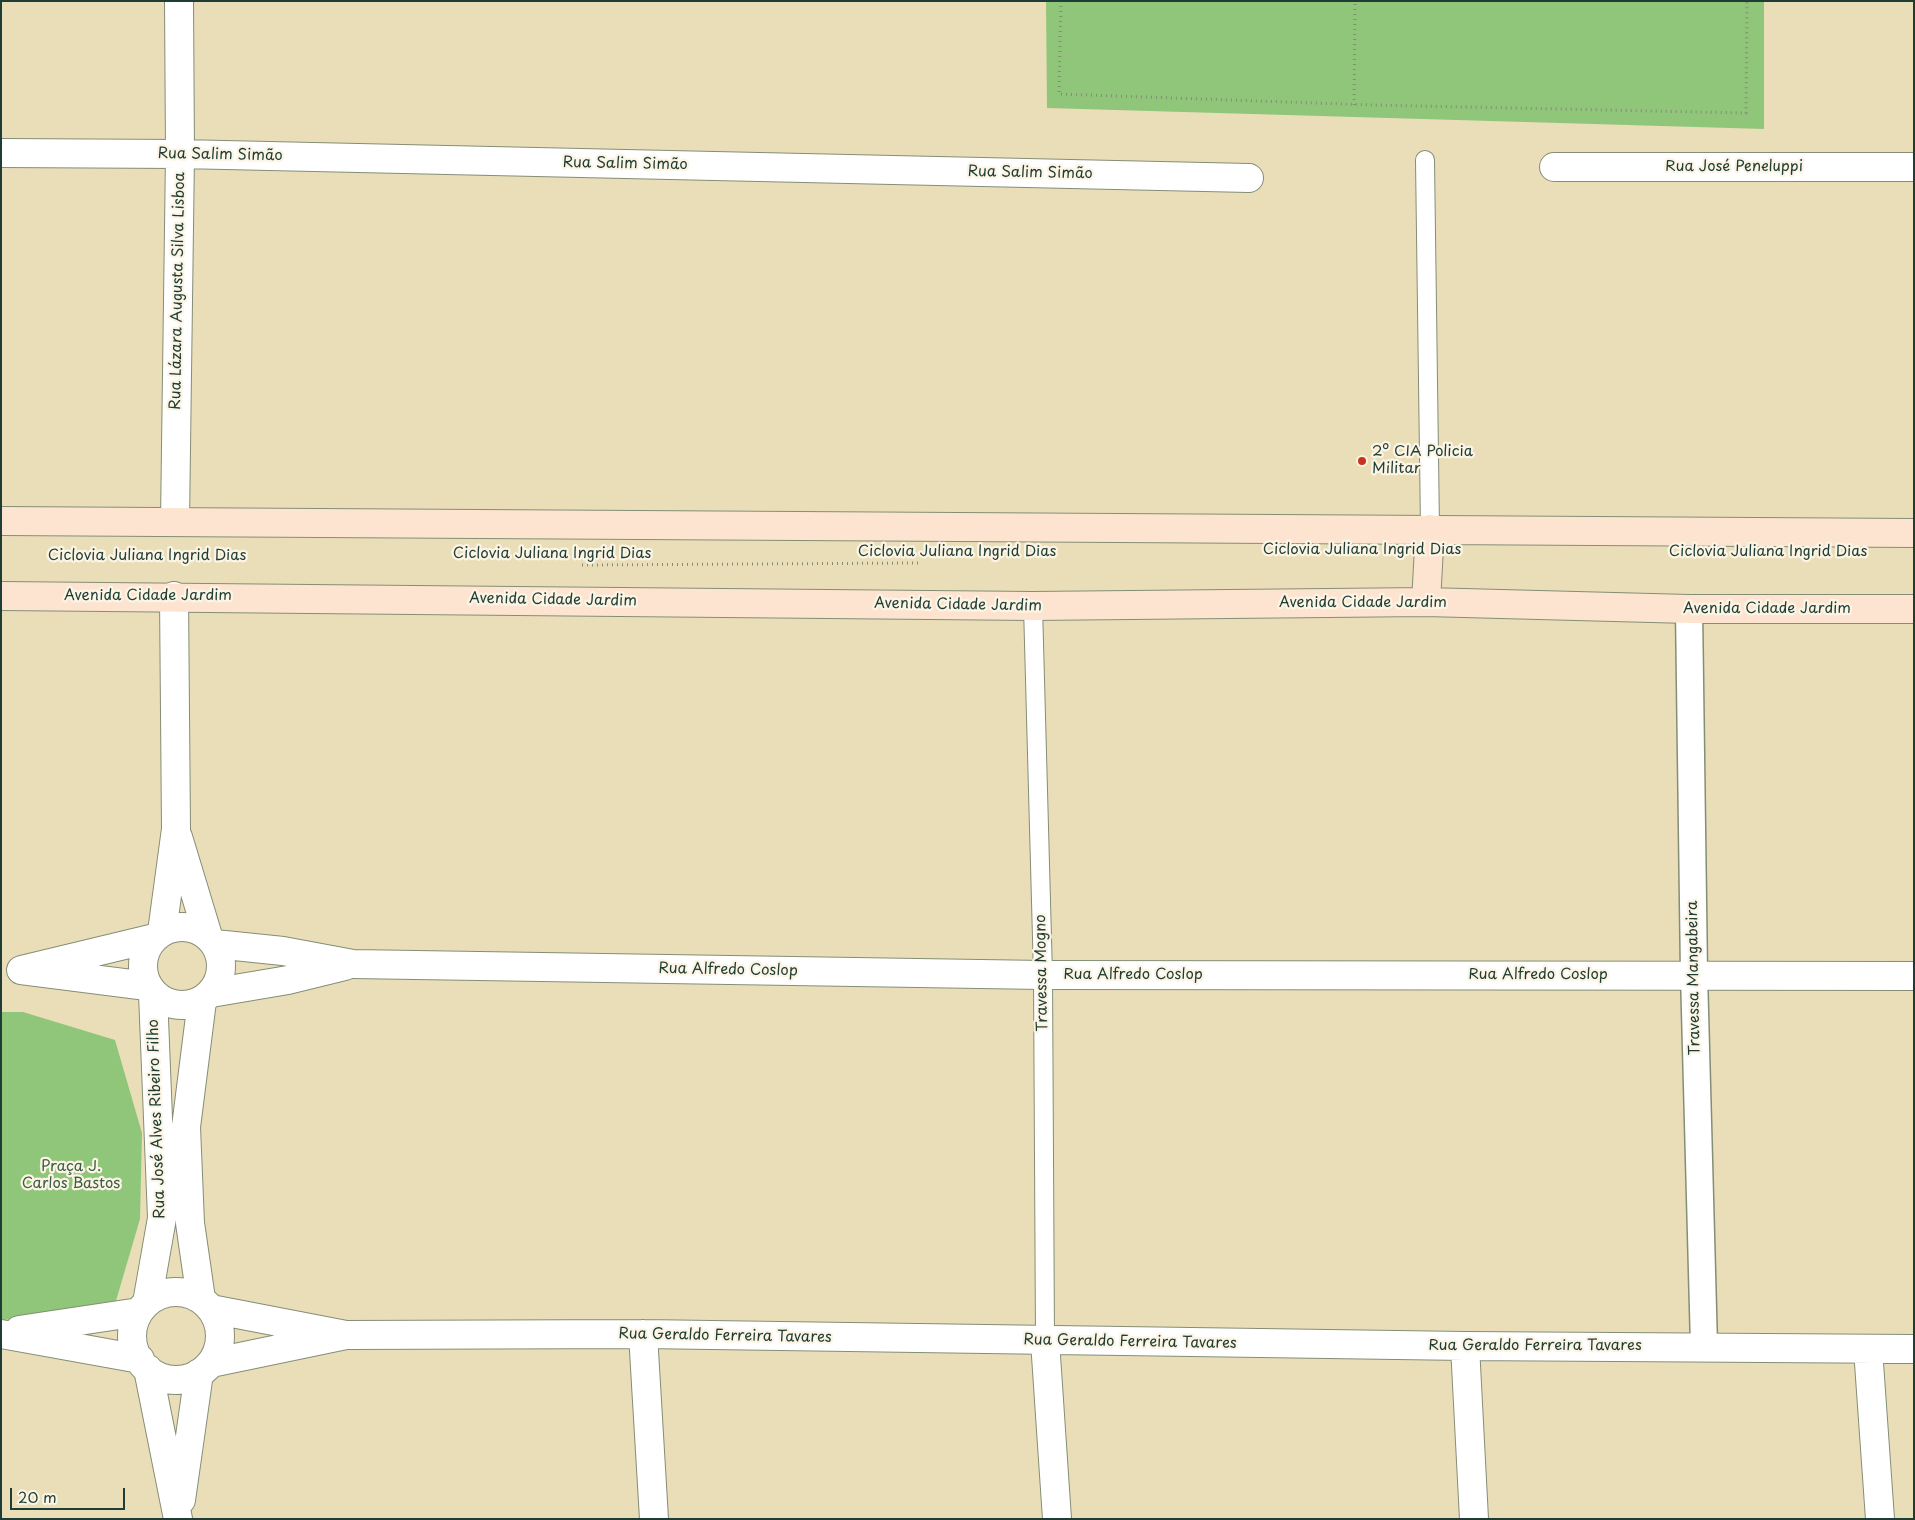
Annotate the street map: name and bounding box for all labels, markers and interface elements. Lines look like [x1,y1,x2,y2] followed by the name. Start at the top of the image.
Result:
[157,145,283,165] street label: Rua Salim Simão
[562,154,688,174] street label: Rua Salim Simão
[1665,158,1803,176] street label: Rua José Peneluppi
[967,163,1093,183] street label: Rua Salim Simão
[167,172,189,410] street label: Rua Lázara Augusta Silva Lisboa
[1372,443,1473,478] place label: 2º CIA Policia Militar
[1356,455,1368,467] marker: 2º CIA Policia Militar
[1263,541,1461,559] street label: Ciclovia Juliana Ingrid Dias
[858,543,1056,561] street label: Ciclovia Juliana Ingrid Dias
[1669,543,1867,561] street label: Ciclovia Juliana Ingrid Dias
[453,545,651,563] street label: Ciclovia Juliana Ingrid Dias
[48,547,246,565] street label: Ciclovia Juliana Ingrid Dias
[64,587,232,605] street label: Avenida Cidade Jardim
[469,590,637,610] street label: Avenida Cidade Jardim
[1279,594,1447,612] street label: Avenida Cidade Jardim
[874,595,1042,615] street label: Avenida Cidade Jardim
[1683,600,1851,618] street label: Avenida Cidade Jardim
[1684,900,1704,1056] street label: Travessa Mangabeira
[1032,914,1052,1032] street label: Travessa Mogno
[658,960,798,980] street label: Rua Alfredo Coslop
[1063,966,1203,984] street label: Rua Alfredo Coslop
[1468,966,1608,984] street label: Rua Alfredo Coslop
[145,1019,169,1219] street label: Rua José Alves Ribeiro Filho
[22,1158,120,1193] park label: Praça J. Carlos Bastos
[618,1325,832,1347] street label: Rua Geraldo Ferreira Tavares
[1023,1331,1237,1353] street label: Rua Geraldo Ferreira Tavares
[1428,1337,1642,1355] street label: Rua Geraldo Ferreira Tavares
[12,1478,128,1510] scale bar
[18,1485,57,1508] text: 20 m

